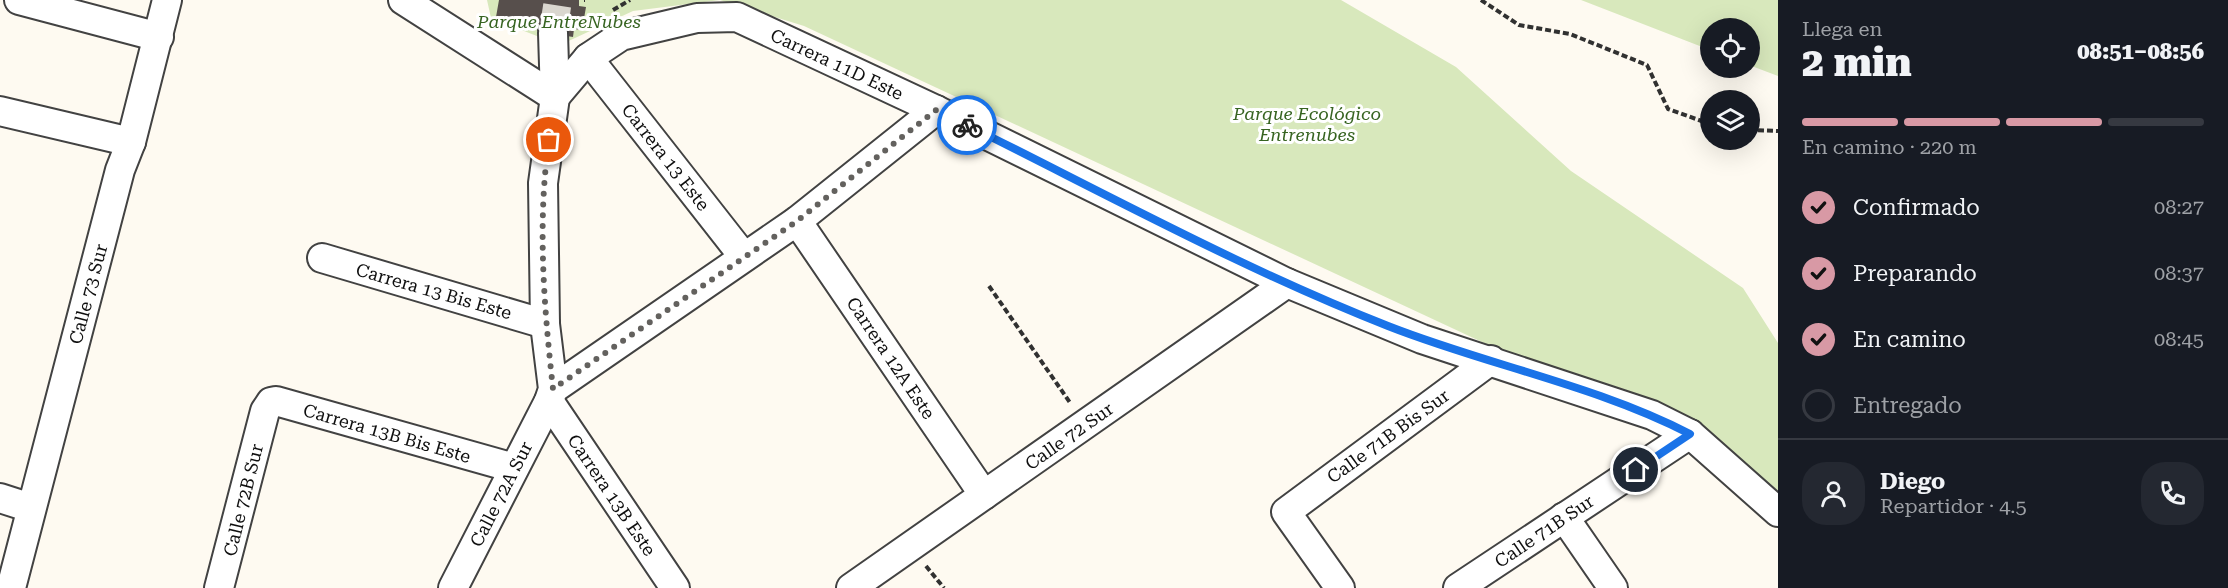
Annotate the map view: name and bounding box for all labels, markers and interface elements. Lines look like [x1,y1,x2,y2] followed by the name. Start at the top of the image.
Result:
[476,11,641,32] park label: Parque EntreNubes
[1802,17,1882,41] text: Llega en
[1700,18,1760,150] map controls
[1700,18,1760,78] button: locate
[767,24,907,104] street label: Carrera 11D Este
[2077,39,2204,64] text: 08:51–08:56
[1802,40,1912,86] text: 2 min
[1700,90,1760,150] button: layers
[937,95,997,155] courier
[618,99,714,215] street label: Carrera 13 Este
[1232,103,1381,145] park label: Parque Ecológico Entrenubes
[951,109,984,142] icon: bike
[523,114,574,165] pin
[532,123,565,156] icon: bag
[1802,135,1977,159] text: En camino · 220 m
[1802,191,1835,224] icon: check
[1853,195,1980,220] text: Confirmado
[2154,195,2204,219] text: 08:27
[65,242,111,346] street label: Calle 73 Sur
[1802,257,1835,290] icon: check
[354,259,514,323] street label: Carrera 13 Bis Este
[1853,261,1977,286] text: Preparando
[2154,261,2204,285] text: 08:37
[842,293,940,423] street label: Carrera 12A Este
[1802,323,1835,356] icon: check
[1853,327,1966,352] text: En camino
[2154,327,2204,351] text: 08:45
[1323,385,1453,487] street label: Calle 71B Bis Sur
[1853,393,1962,418] text: Entregado
[1021,398,1117,474] street label: Calle 72 Sur
[301,399,473,467] street label: Carrera 13B Bis Este
[564,430,661,560] street label: Carrera 13B Este
[465,438,537,550] street label: Calle 72A Sur
[219,442,267,558] street label: Calle 72B Sur
[1610,444,1661,495] pin
[1619,453,1652,486] icon: home
[1802,462,1865,525] button: person
[2141,462,2204,525] button: phone
[1880,469,1945,494] text: Diego
[1491,490,1597,572] street label: Calle 71B Sur
[1880,494,2027,518] text: Repartidor · 4.5

